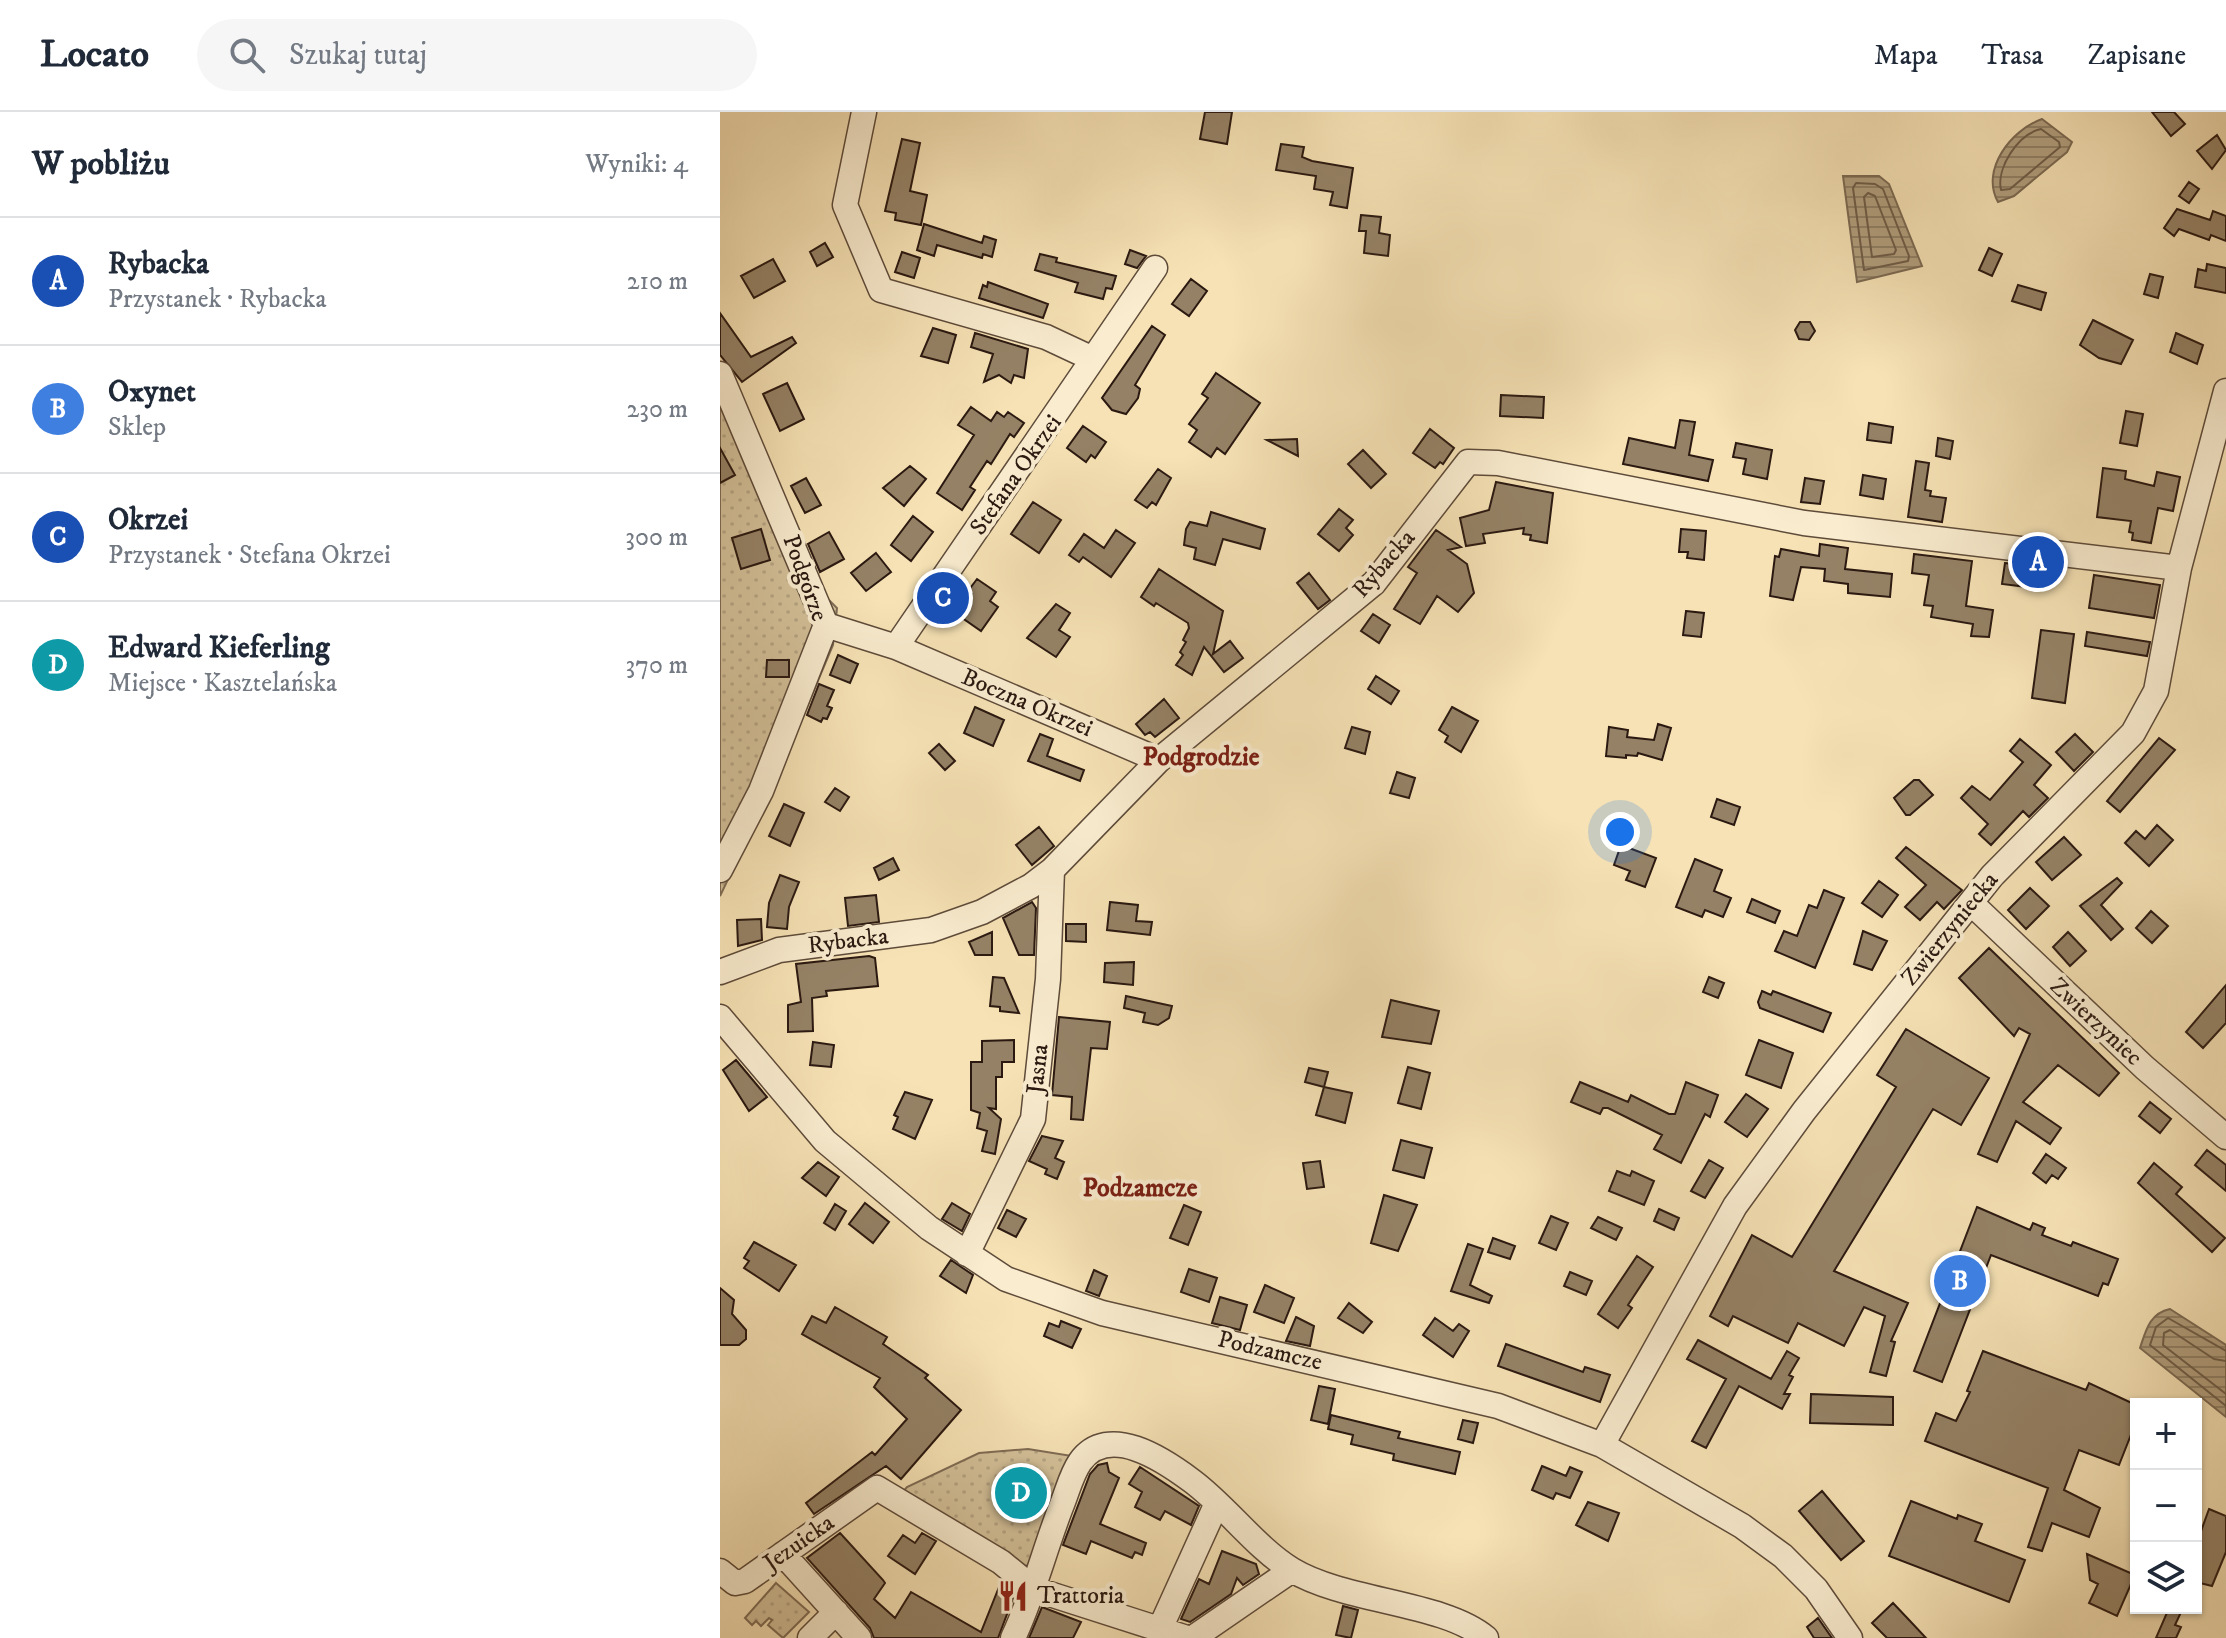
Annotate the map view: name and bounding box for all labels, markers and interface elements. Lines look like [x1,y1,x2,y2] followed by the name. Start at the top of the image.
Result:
[197,19,757,91] search box
[40,31,149,79] text: Locato
[225,33,269,77] icon: search
[289,37,427,74] text: Szukaj tutaj
[1874,38,1938,73] text: Mapa
[1982,38,2043,73] text: Trasa
[2087,38,2186,73] text: Zapisane
[32,143,170,185] text: W pobliżu
[585,148,688,181] text: Wyniki: 4
[108,246,209,283] text: Rybacka
[50,265,66,298] text: A
[627,265,688,298] text: 210 m
[108,283,327,316] text: Przystanek · Rybacka
[108,374,196,411] text: Oxynet
[50,393,66,426] text: B
[626,393,688,426] text: 230 m
[964,409,1068,541] street label: Stefana Okrzei
[108,411,166,444] text: Sklep
[108,502,188,539] text: Okrzei
[49,521,67,554] text: C
[625,521,688,554] text: 300 m
[1346,523,1422,604] street label: Rybacka
[776,531,834,625] street label: Podgórze
[2012,532,2064,592] pin: A
[108,539,391,572] text: Przystanek · Stefana Okrzei
[917,568,969,628] pin: C
[108,630,330,667] text: Edward Kieferling
[48,649,68,682] text: D
[626,649,688,682] text: 370 m
[957,662,1097,744] street label: Boczna Okrzei
[108,667,337,700] text: Miejsce · Kasztelańska
[1143,741,1260,774] district label: Podgrodzie
[1600,812,1640,852] your location
[1895,865,2006,992] street label: Zwierzyniecka
[806,921,891,961] street label: Rybacka
[2043,971,2149,1073] street label: Zwierzyniec
[1020,1042,1056,1097] street label: Jasna
[1082,1172,1198,1205] district label: Podzamcze
[1934,1251,1986,1311] pin: B
[1215,1324,1325,1378] street label: Podzamcze
[2130,1398,2202,1614] map controls
[2130,1398,2202,1470] button: +
[995,1463,1047,1523] pin: D
[2130,1470,2202,1542] button: −
[756,1507,841,1579] street label: Jezuicka
[2130,1542,2202,1614] button: layers
[996,1579,1030,1613] restaurant icon: Trattoria
[1037,1581,1125,1611] place label: Trattoria

